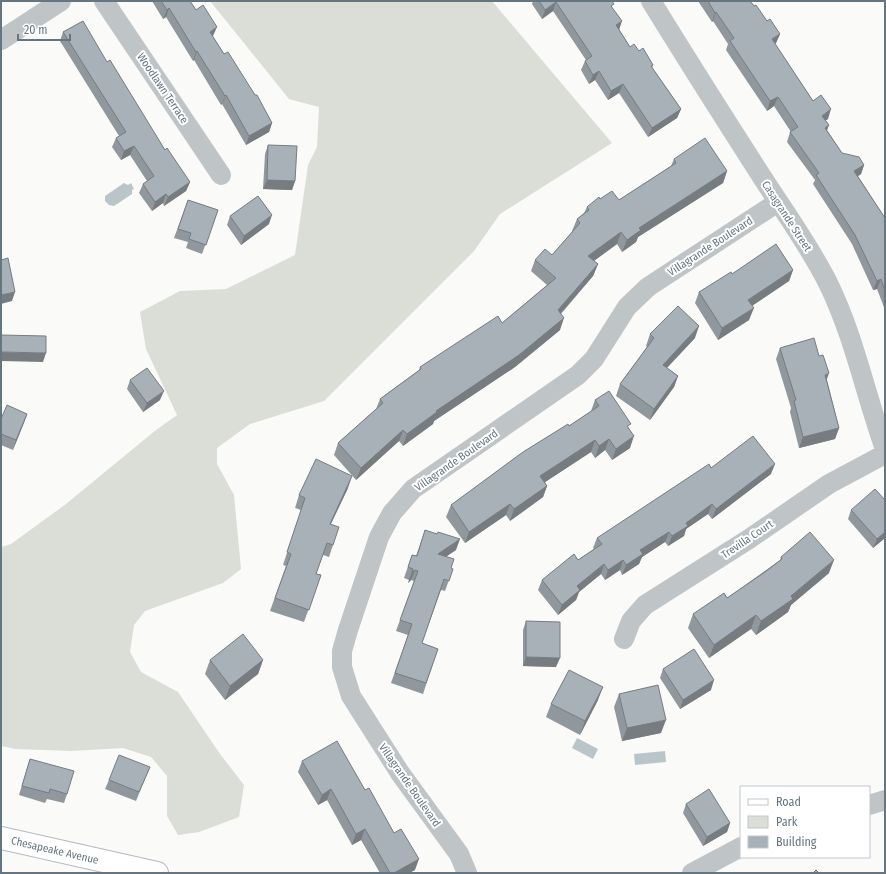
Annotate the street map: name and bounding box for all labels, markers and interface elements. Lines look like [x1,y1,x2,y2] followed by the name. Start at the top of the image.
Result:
[18,16,70,42] scale bar
[24,23,48,37] text: 20 m
[134,51,191,126] street label: Woodlawn Terrace
[759,179,814,254] street label: Casagrande Street
[665,214,755,279] street label: Villagrande Boulevard
[412,427,500,494] street label: Villagrande Boulevard
[719,517,776,561] street label: Trevilla Court
[376,741,443,829] street label: Villagrande Boulevard
[740,786,870,858] legend
[776,795,801,809] text: Road
[776,815,798,829] text: Park
[10,834,100,867] street label: Chesapeake Avenue
[776,835,817,849] text: Building

